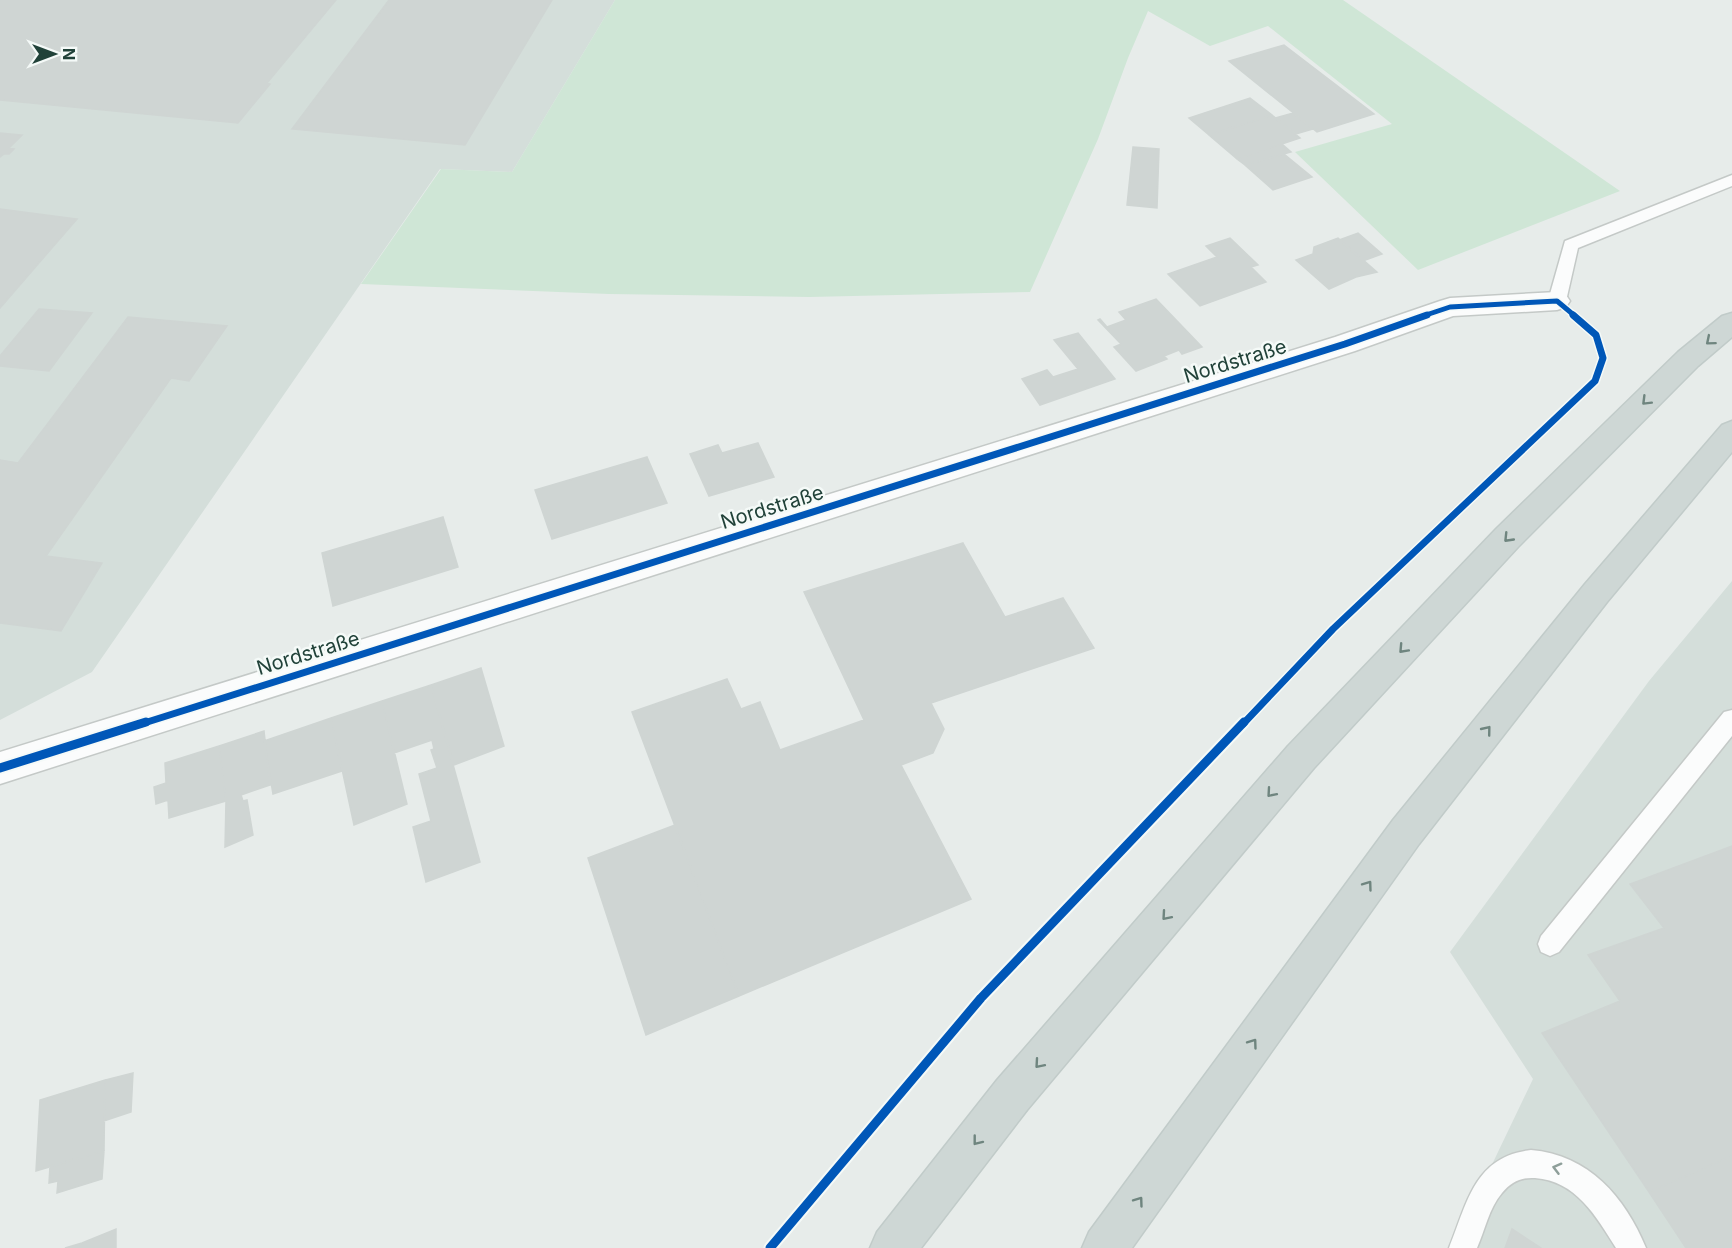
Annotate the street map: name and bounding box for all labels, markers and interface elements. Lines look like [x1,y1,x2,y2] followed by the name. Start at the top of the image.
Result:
[24,24,84,84] north arrow
[59,48,79,60] text: N
[1706,333,1717,344] one-way arrow
[1181,334,1289,388] street label: Nordstraße
[1643,393,1654,404] one-way arrow
[718,480,826,534] street label: Nordstraße
[1504,530,1515,541] one-way arrow
[254,626,362,680] street label: Nordstraße
[1399,642,1410,653] one-way arrow
[1479,726,1490,737] one-way arrow
[1267,786,1278,797] one-way arrow
[1360,880,1371,891] one-way arrow
[1162,909,1173,920] one-way arrow
[1246,1038,1257,1049] one-way arrow
[1035,1057,1046,1068] one-way arrow
[973,1134,984,1145] one-way arrow
[1552,1163,1563,1175] one-way arrow
[1132,1196,1143,1207] one-way arrow

